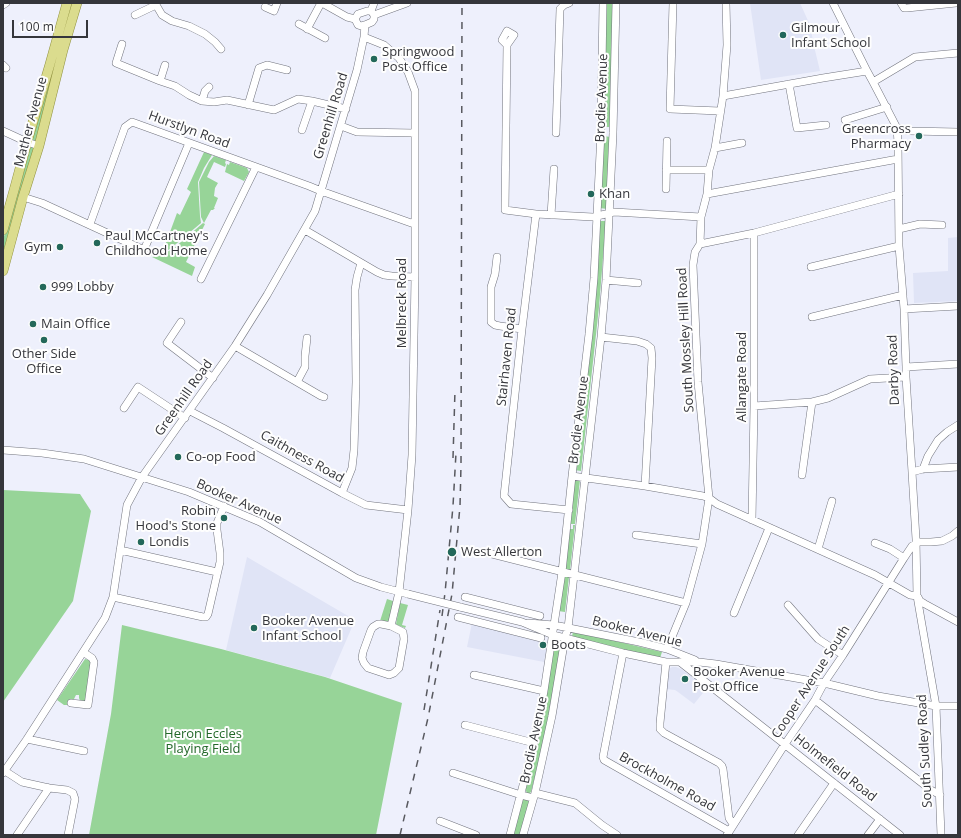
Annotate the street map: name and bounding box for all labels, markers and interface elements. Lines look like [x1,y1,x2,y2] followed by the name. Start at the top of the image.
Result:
[14,12,90,38] scale bar
[19,18,54,35] text: 100 m
[791,20,870,51] place label: Gilmour Infant School
[778,30,788,40] marker: Gilmour Infant School
[382,44,454,75] place label: Springwood Post Office
[593,53,611,143] street label: Brodie Avenue
[369,54,379,64] marker: Springwood Post Office
[310,71,352,161] street label: Greenhill Road
[11,75,51,169] street label: Mather Avenue
[146,108,232,152] street label: Hurstlyn Road
[842,121,911,152] place label: Greencross Pharmacy
[914,131,924,141] marker: Greencross Pharmacy
[599,186,630,202] place label: Khan
[586,189,596,199] marker: Khan
[105,228,209,259] place label: Paul McCartney's Childhood Home
[92,238,102,248] marker: Paul McCartney's Childhood Home
[24,239,52,255] place label: Gym
[55,242,65,252] marker: Gym
[394,258,410,348] street label: Melbreck Road
[674,267,698,413] street label: South Mossley Hill Road
[51,279,114,295] place label: 999 Lobby
[38,282,48,292] marker: 999 Lobby
[494,307,520,407] street label: Stairhaven Road
[41,316,110,332] place label: Main Office
[28,319,38,329] marker: Main Office
[734,332,750,422] street label: Allangate Road
[885,334,903,406] street label: Darby Road
[39,335,49,345] marker: Other Side Office
[12,346,76,377] place label: Other Side Office
[152,357,216,439] street label: Greenhill Road
[566,375,592,465] street label: Brodie Avenue
[257,428,347,486] street label: Caithness Road
[186,449,256,465] place label: Co-op Food
[173,452,183,462] marker: Co-op Food
[194,476,284,528] street label: Booker Avenue
[136,503,216,534] place label: Robin Hood's Stone
[219,513,229,523] marker: Robin Hood's Stone
[149,534,189,550] place label: Londis
[136,537,146,547] marker: Londis
[461,544,542,560] place label: West Allerton
[446,546,458,558] marker: West Allerton
[262,613,354,644] place label: Booker Avenue Infant School
[590,613,684,651] street label: Booker Avenue
[769,622,853,742] street label: Cooper Avenue South
[249,623,259,633] marker: Booker Avenue Infant School
[551,637,586,653] place label: Boots
[538,640,548,650] marker: Boots
[693,664,785,695] place label: Booker Avenue Post Office
[680,674,690,684] marker: Booker Avenue Post Office
[914,694,936,808] street label: South Sudley Road
[517,695,551,785] street label: Brodie Avenue
[164,726,242,757] park label: Heron Eccles Playing Field
[791,731,879,805] street label: Holmefield Road
[616,749,718,815] street label: Brockholme Road

